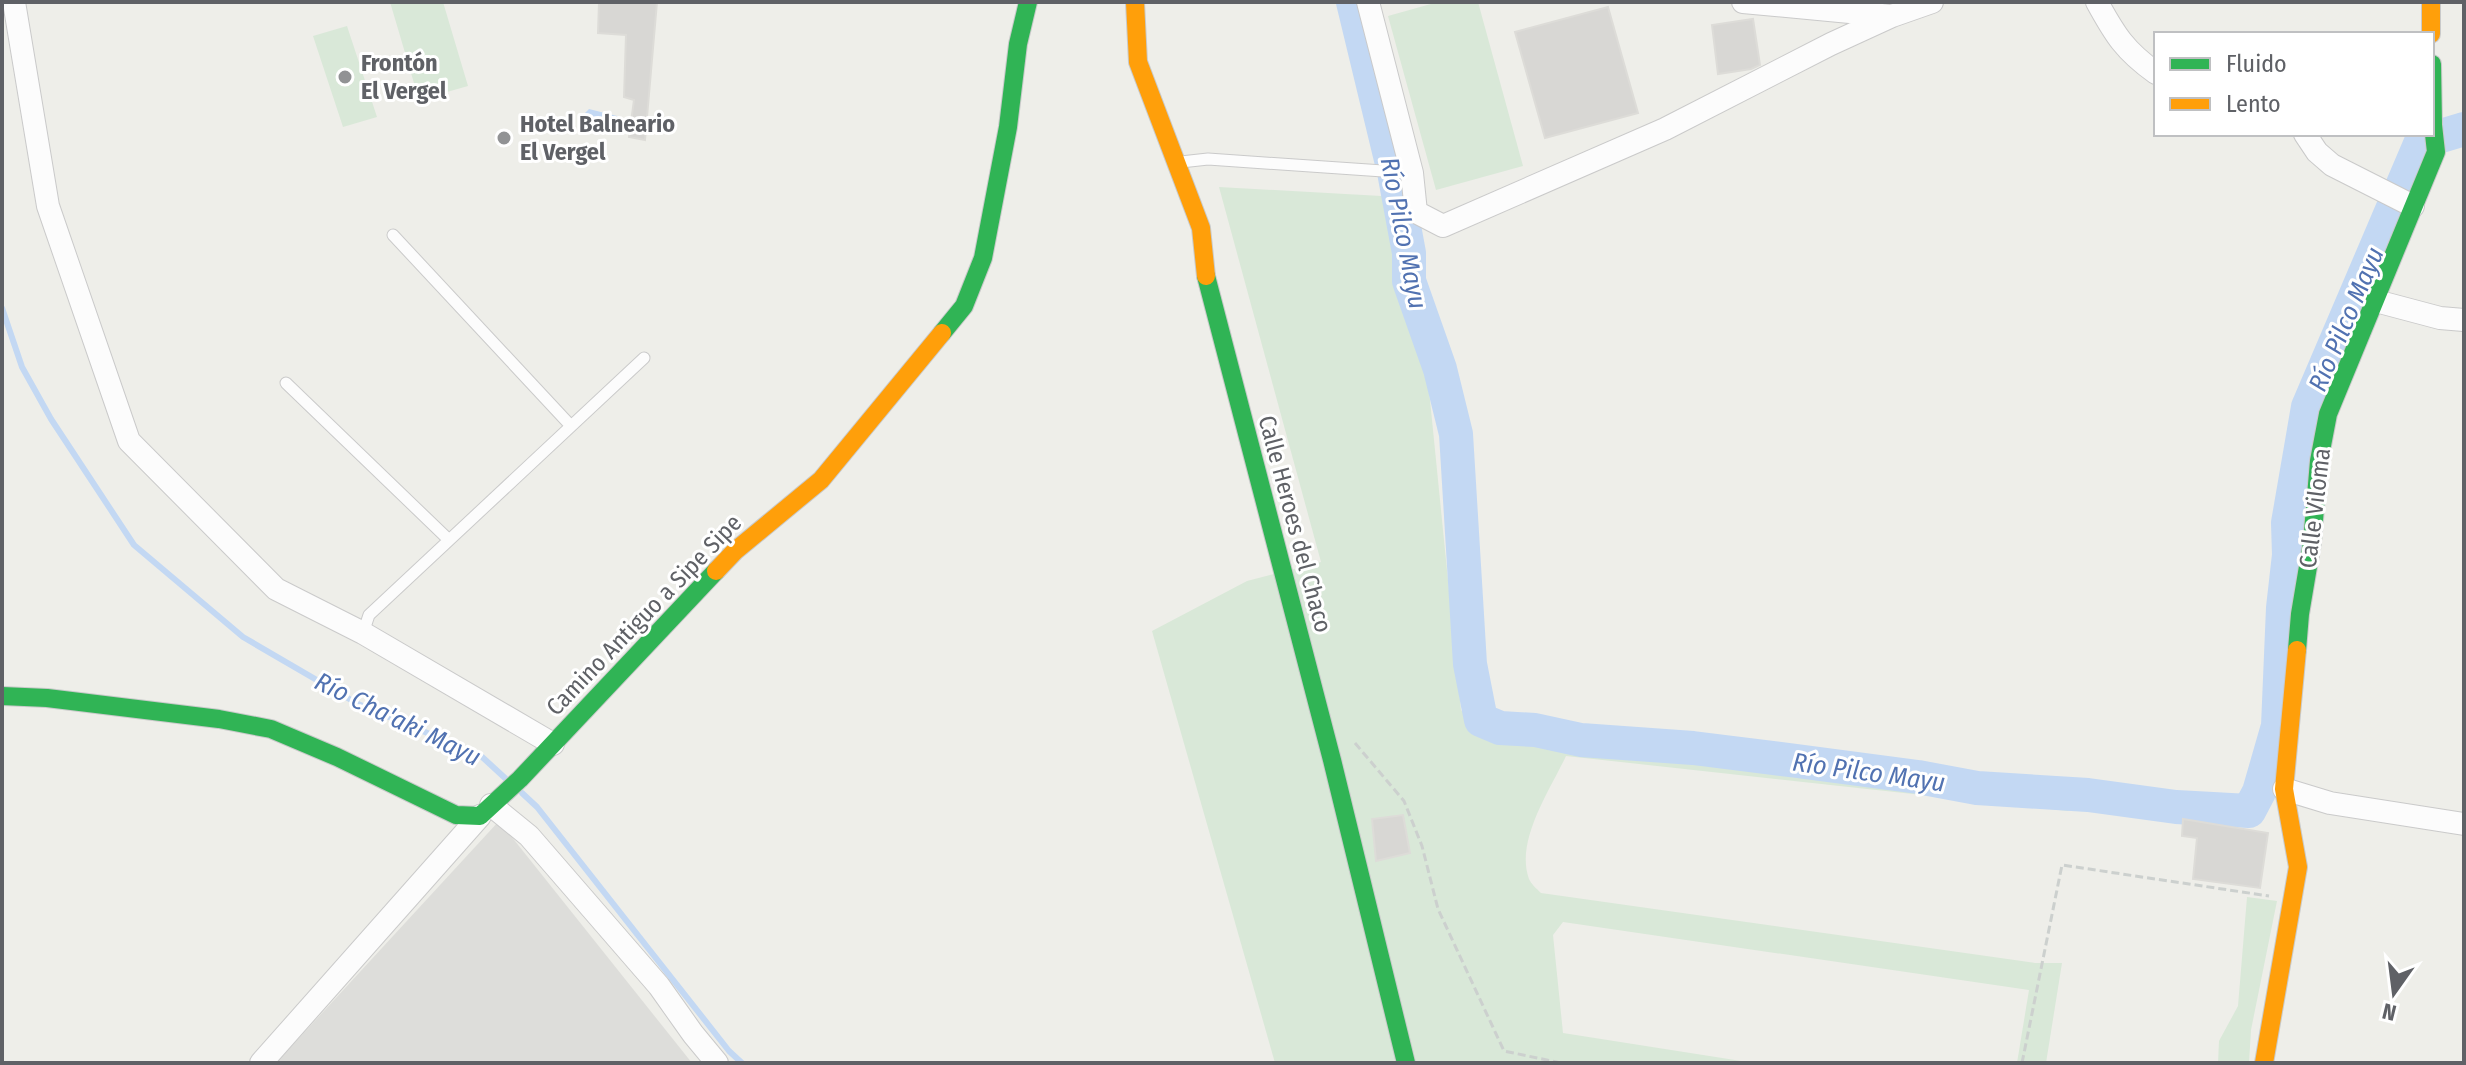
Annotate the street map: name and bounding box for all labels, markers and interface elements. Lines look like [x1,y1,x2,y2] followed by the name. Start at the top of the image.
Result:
[2154,32,2434,136] legend
[361,49,447,105] place label: Frontón El Vergel
[2226,50,2287,78] text: Fluido
[336,68,354,86] marker: Frontón El Vergel
[2226,90,2281,118] text: Lento
[520,110,675,166] place label: Hotel Balneario El Vergel
[495,129,513,147] marker: Hotel Balneario El Vergel
[1374,155,1433,312] water label: Río Pilco Mayu
[2302,242,2391,396] water label: Río Pilco Mayu
[1253,412,1337,636] street label: Calle Heroes del Chaco
[2294,446,2336,570] street label: Calle Viloma
[541,509,747,721] street label: Camino Antiguo a Sipe Sipe
[310,666,486,773] water label: Río Cha'aki Mayu
[1791,746,1947,799] water label: Río Pilco Mayu
[2354,953,2434,1033] north arrow
[2380,997,2399,1027] text: N

